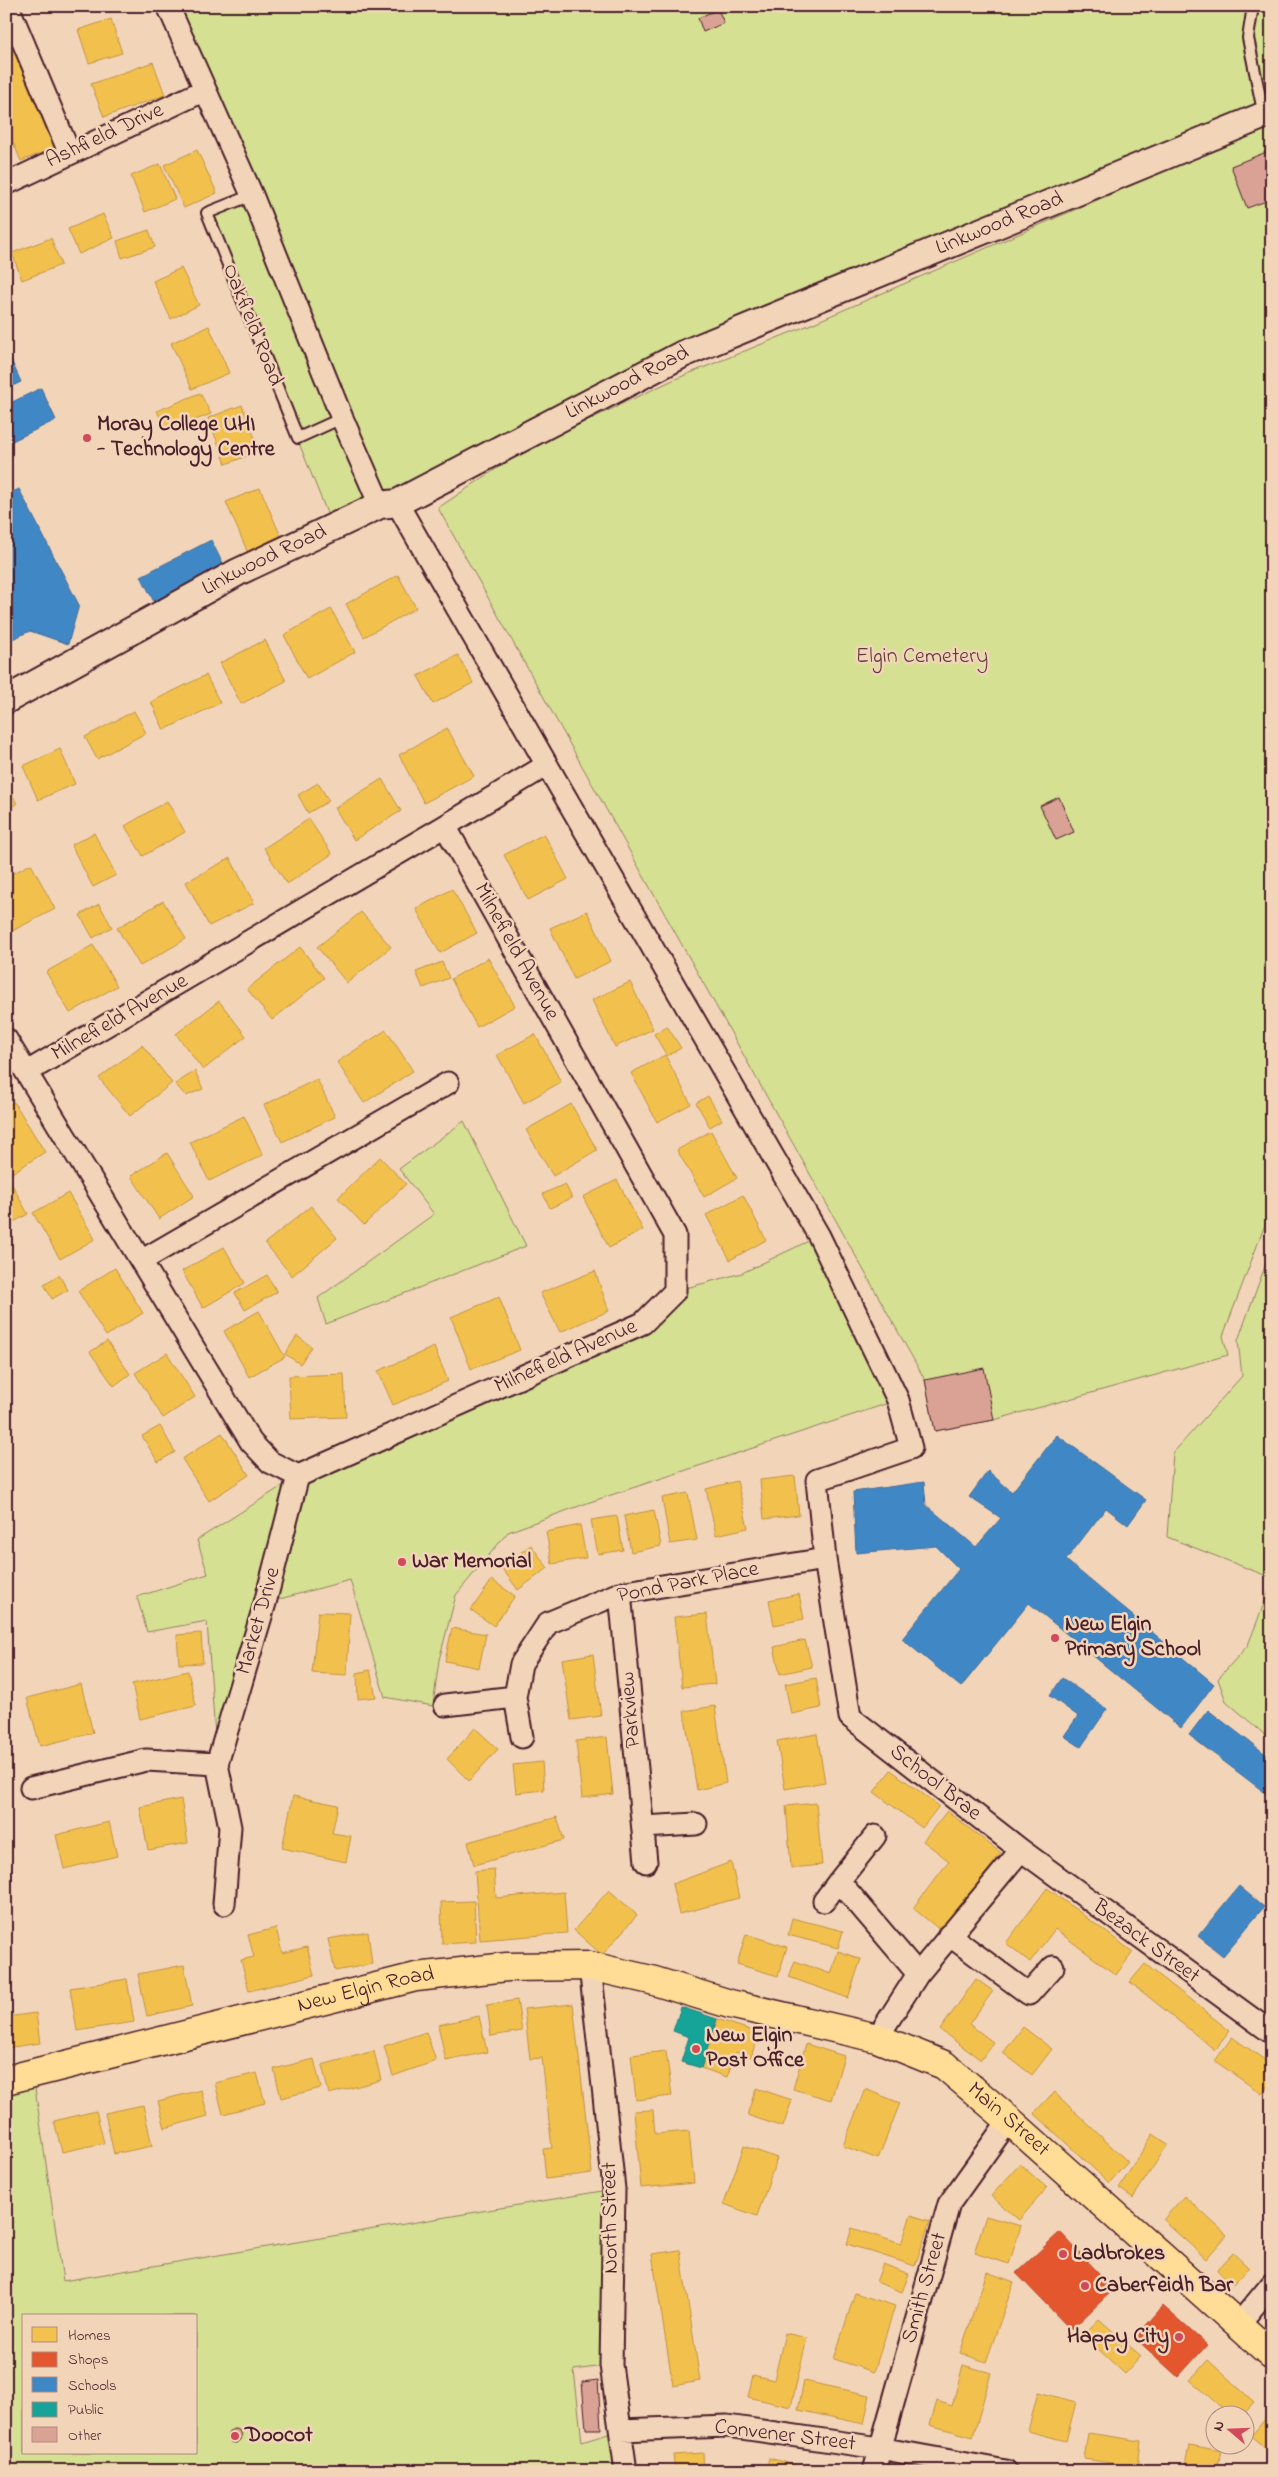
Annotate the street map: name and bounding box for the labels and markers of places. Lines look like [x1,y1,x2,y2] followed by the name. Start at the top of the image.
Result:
[96,409,276,467] place label: Moray College UHI - Technology Centre
[81,432,93,444] marker: Moray College UHI - Technology Centre
[412,1546,532,1578] place label: War Memorial
[396,1556,408,1568] marker: War Memorial
[1065,1609,1201,1667] place label: New Elgin Primary School
[1049,1632,1061,1644] marker: New Elgin Primary School
[706,2020,805,2077] place label: New Elgin Post Office
[690,2043,702,2055] marker: New Elgin Post Office
[1073,2238,1165,2270] place label: Ladbrokes
[1057,2248,1069,2260] marker: Ladbrokes
[1095,2270,1234,2302] place label: Caberfeidh Bar
[1079,2280,1091,2292] marker: Caberfeidh Bar
[1067,2321,1169,2354] place label: Happy City
[1173,2331,1185,2343] marker: Happy City
[244,2420,313,2452] place label: Doocot
[229,2430,241,2442] marker: Doocot

